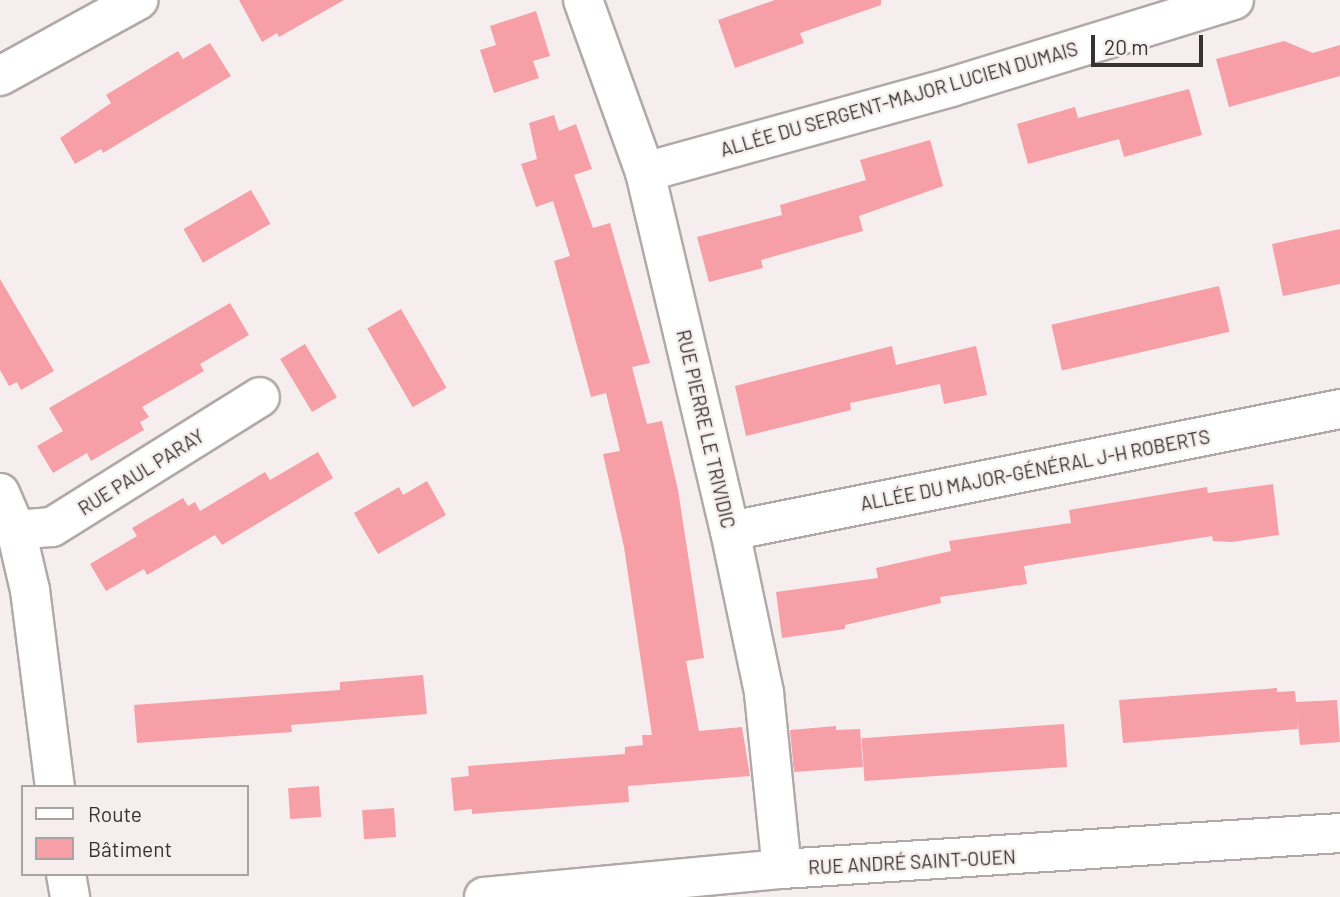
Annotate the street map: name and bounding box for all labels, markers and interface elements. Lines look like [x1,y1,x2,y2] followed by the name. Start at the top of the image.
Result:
[1095,21,1207,65] scale bar
[1104,34,1149,59] text: 20 m
[718,37,1080,161] street label: ALLÉE DU SERGENT-MAJOR LUCIEN DUMAIS
[672,327,740,531] street label: RUE PIERRE LE TRIVIDIC
[74,424,208,520] street label: RUE PAUL PARAY
[858,425,1212,515] street label: ALLÉE DU MAJOR-GÉNÉRAL J-H ROBERTS
[21,785,248,876] legend
[88,801,142,826] text: Route
[88,836,172,861] text: Bâtiment
[808,845,1016,879] street label: RUE ANDRÉ SAINT-OUEN

